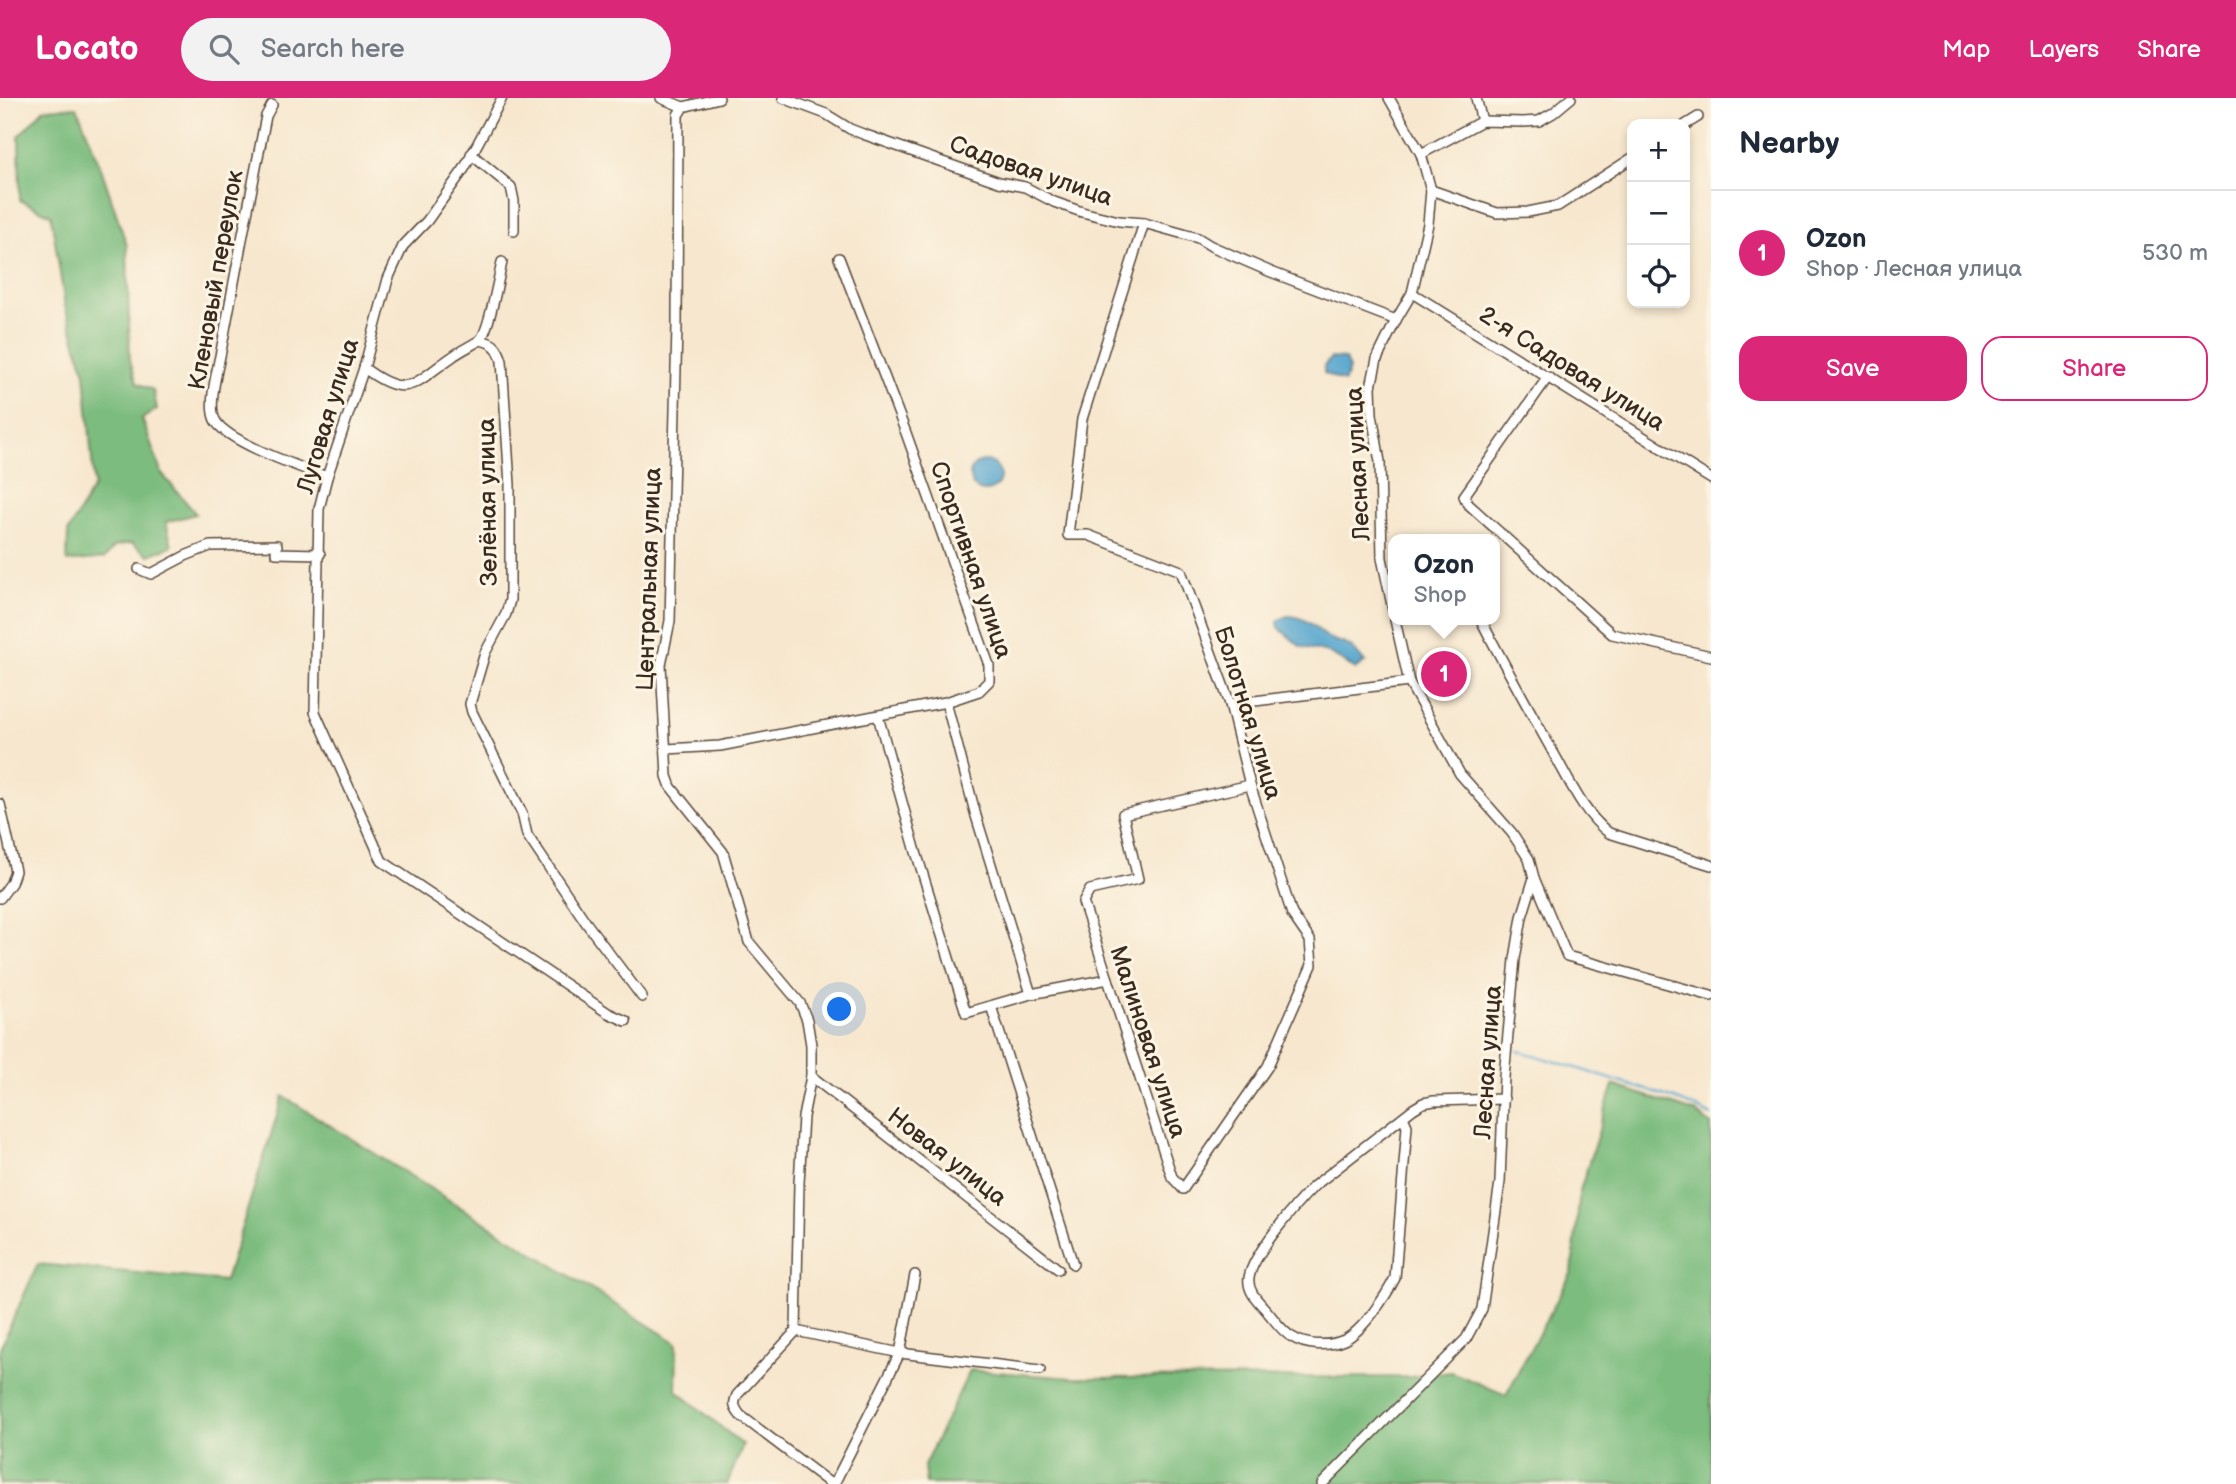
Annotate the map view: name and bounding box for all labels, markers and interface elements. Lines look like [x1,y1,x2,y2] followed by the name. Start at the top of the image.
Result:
[181,18,671,81] search box
[35,29,139,69] text: Locato
[205,30,243,68] icon: search
[261,34,405,65] text: Search here
[1942,35,1990,64] text: Map
[2028,35,2099,64] text: Layers
[2137,35,2201,64] text: Share
[1627,119,1690,308] map controls
[1627,119,1690,182] button: +
[1739,126,1839,162] text: Nearby
[946,130,1116,212] street label: Садовая улица
[182,168,250,392] street label: Кленовый переулок
[1627,182,1690,245] button: −
[1806,224,1867,255] text: Ozon
[1757,239,1767,267] text: 1
[2142,239,2208,267] text: 530 m
[1627,245,1690,308] button: locate
[1806,255,2022,283] text: Shop · Лесная улица
[1474,300,1670,438] street label: 2-я Садовая улица
[290,335,365,498] street label: Луговая улица
[1739,336,1967,401] button: Save
[1981,336,2208,401] button: Share
[1339,386,1377,543] street label: Лесная улица
[472,418,504,586] street label: Зелёная улица
[924,458,1018,662] street label: Спортивная улица
[631,467,667,691] street label: Центральная улица
[1388,534,1500,625] popup
[1414,550,1474,581] text: Ozon
[1414,581,1467,609] text: Shop
[1208,623,1288,803] street label: Болотная улица
[1421,648,1467,700] pin: 1
[1103,942,1193,1142] street label: Малиновая улица
[1468,984,1508,1141] street label: Лесная улица
[822,992,856,1026] your location
[882,1101,1012,1213] street label: Новая улица

